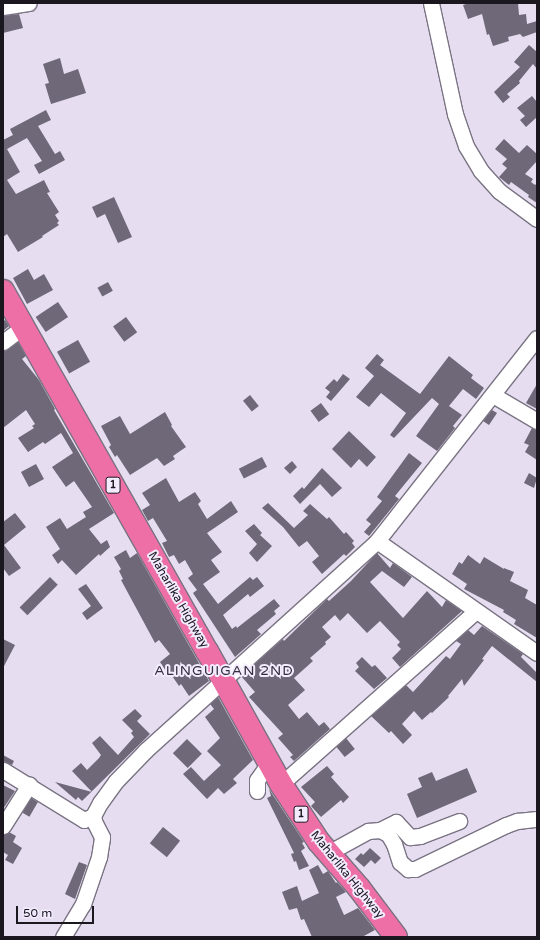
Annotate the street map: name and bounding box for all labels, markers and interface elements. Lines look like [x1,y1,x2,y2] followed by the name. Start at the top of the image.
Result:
[105,476,121,494] road number: 1
[145,549,211,651] street label: Maharlika Highway
[154,663,294,679] district label: ALINGUIGAN 2ND
[293,805,309,823] road number: 1
[307,828,387,922] street label: Maharlika Highway
[18,898,96,924] scale bar
[23,906,52,920] text: 50 m

